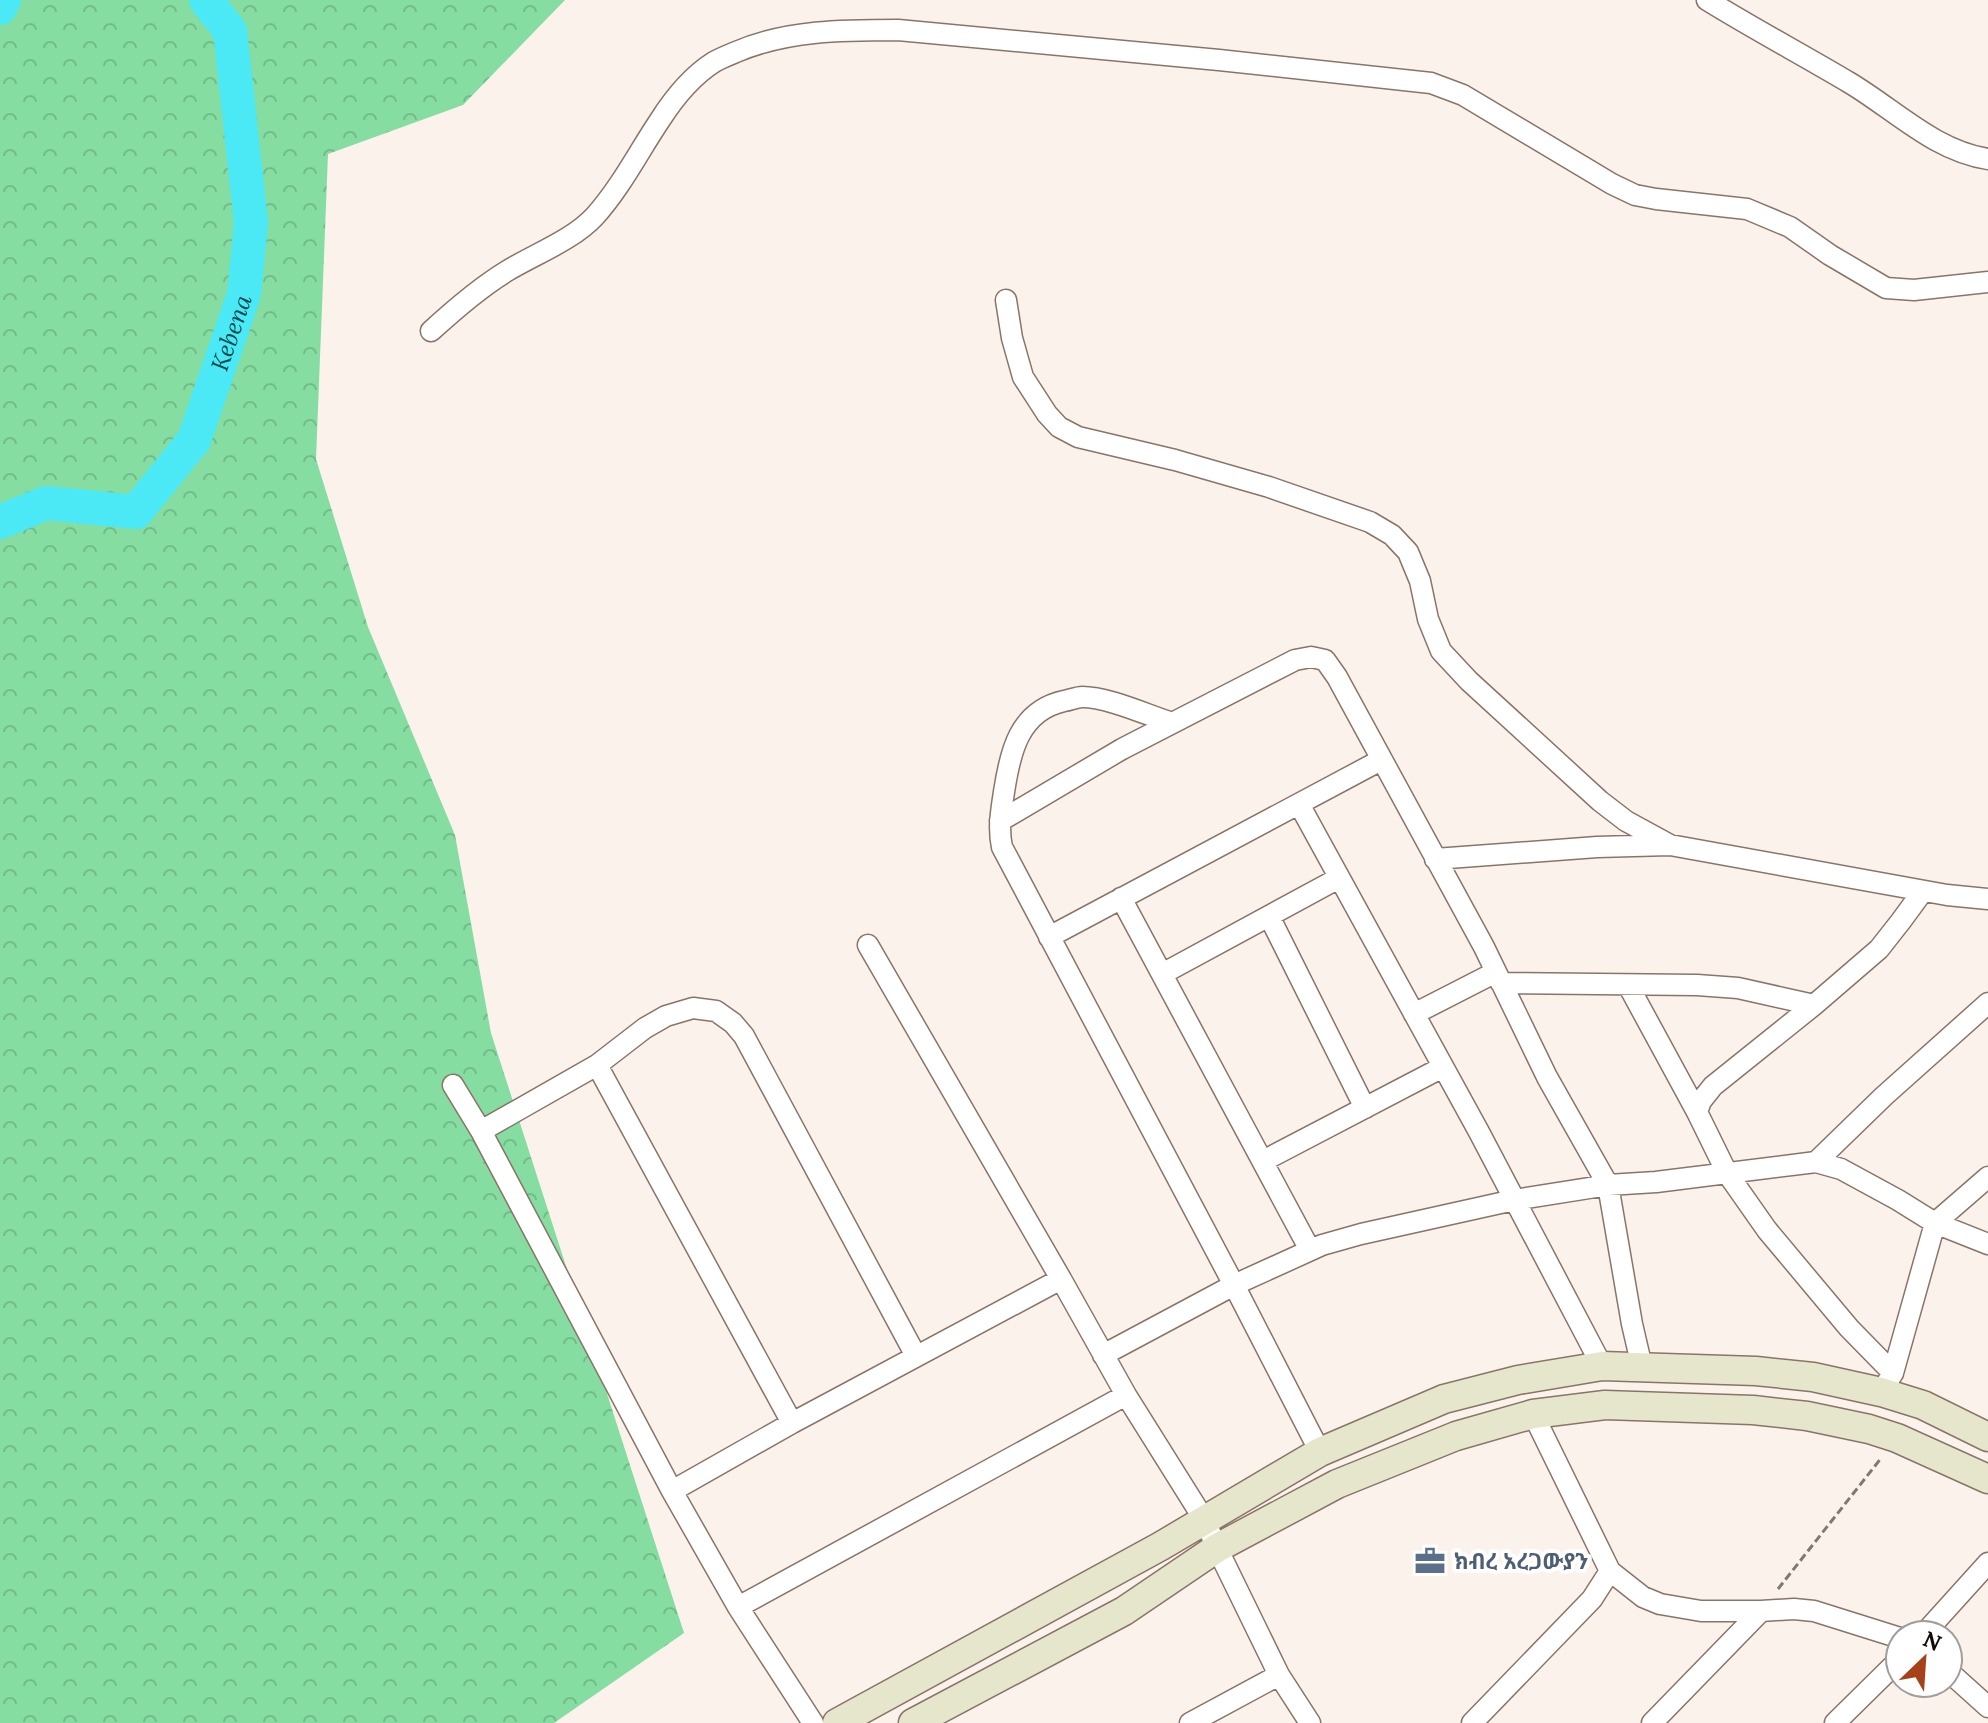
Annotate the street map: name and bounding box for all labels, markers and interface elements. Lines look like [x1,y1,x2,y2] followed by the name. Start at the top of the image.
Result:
[203,290,258,375] water label: Kebena
[1413,1544,1447,1578] office icon: ክብረ አረጋውያን
[1454,1547,1588,1575] place label: ክብረ አረጋውያን
[1884,1619,1964,1699] north arrow
[1919,1625,1946,1657] text: N

